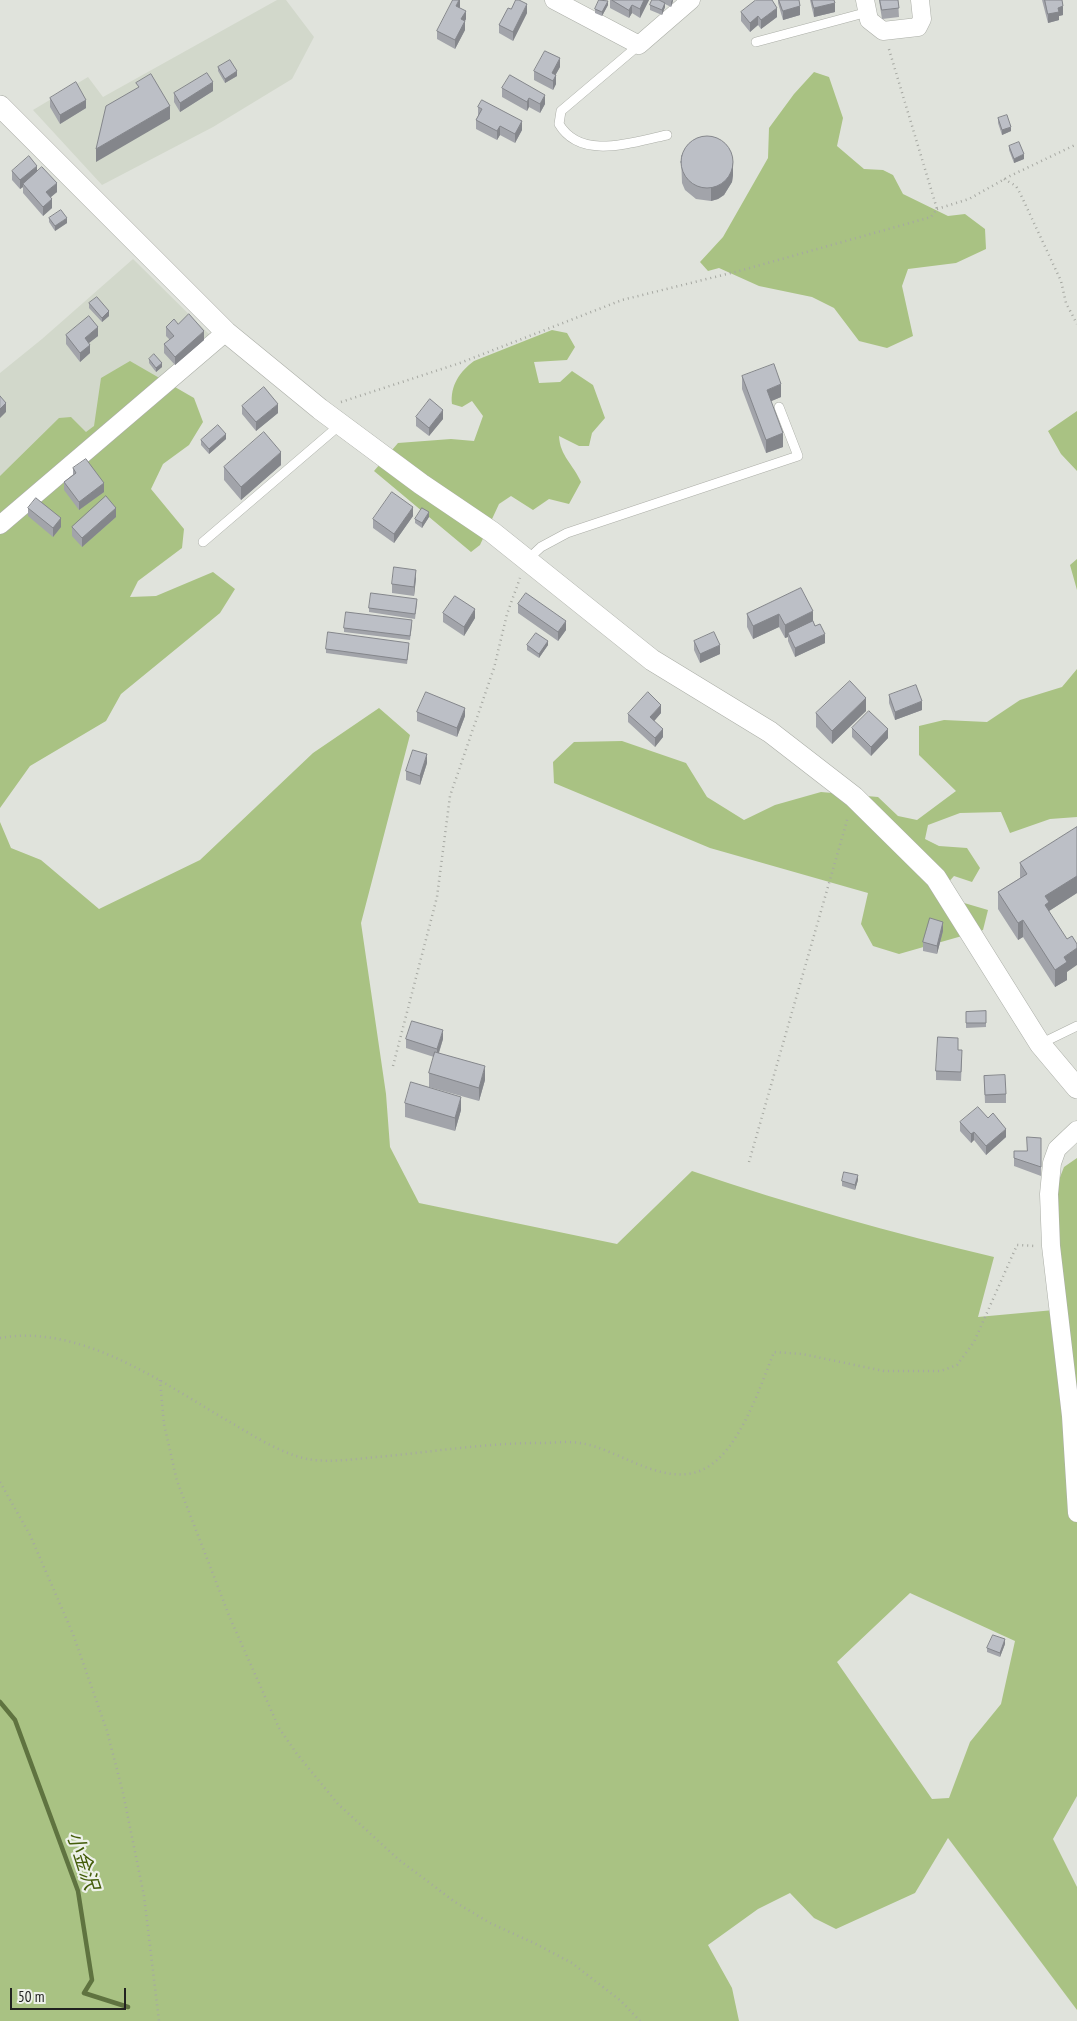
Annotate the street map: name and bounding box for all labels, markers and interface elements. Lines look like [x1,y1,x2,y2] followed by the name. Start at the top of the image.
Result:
[61,1829,103,1893] water label: 小金沢
[12,1978,129,2010] scale bar
[18,1987,44,2006] text: 50 m

